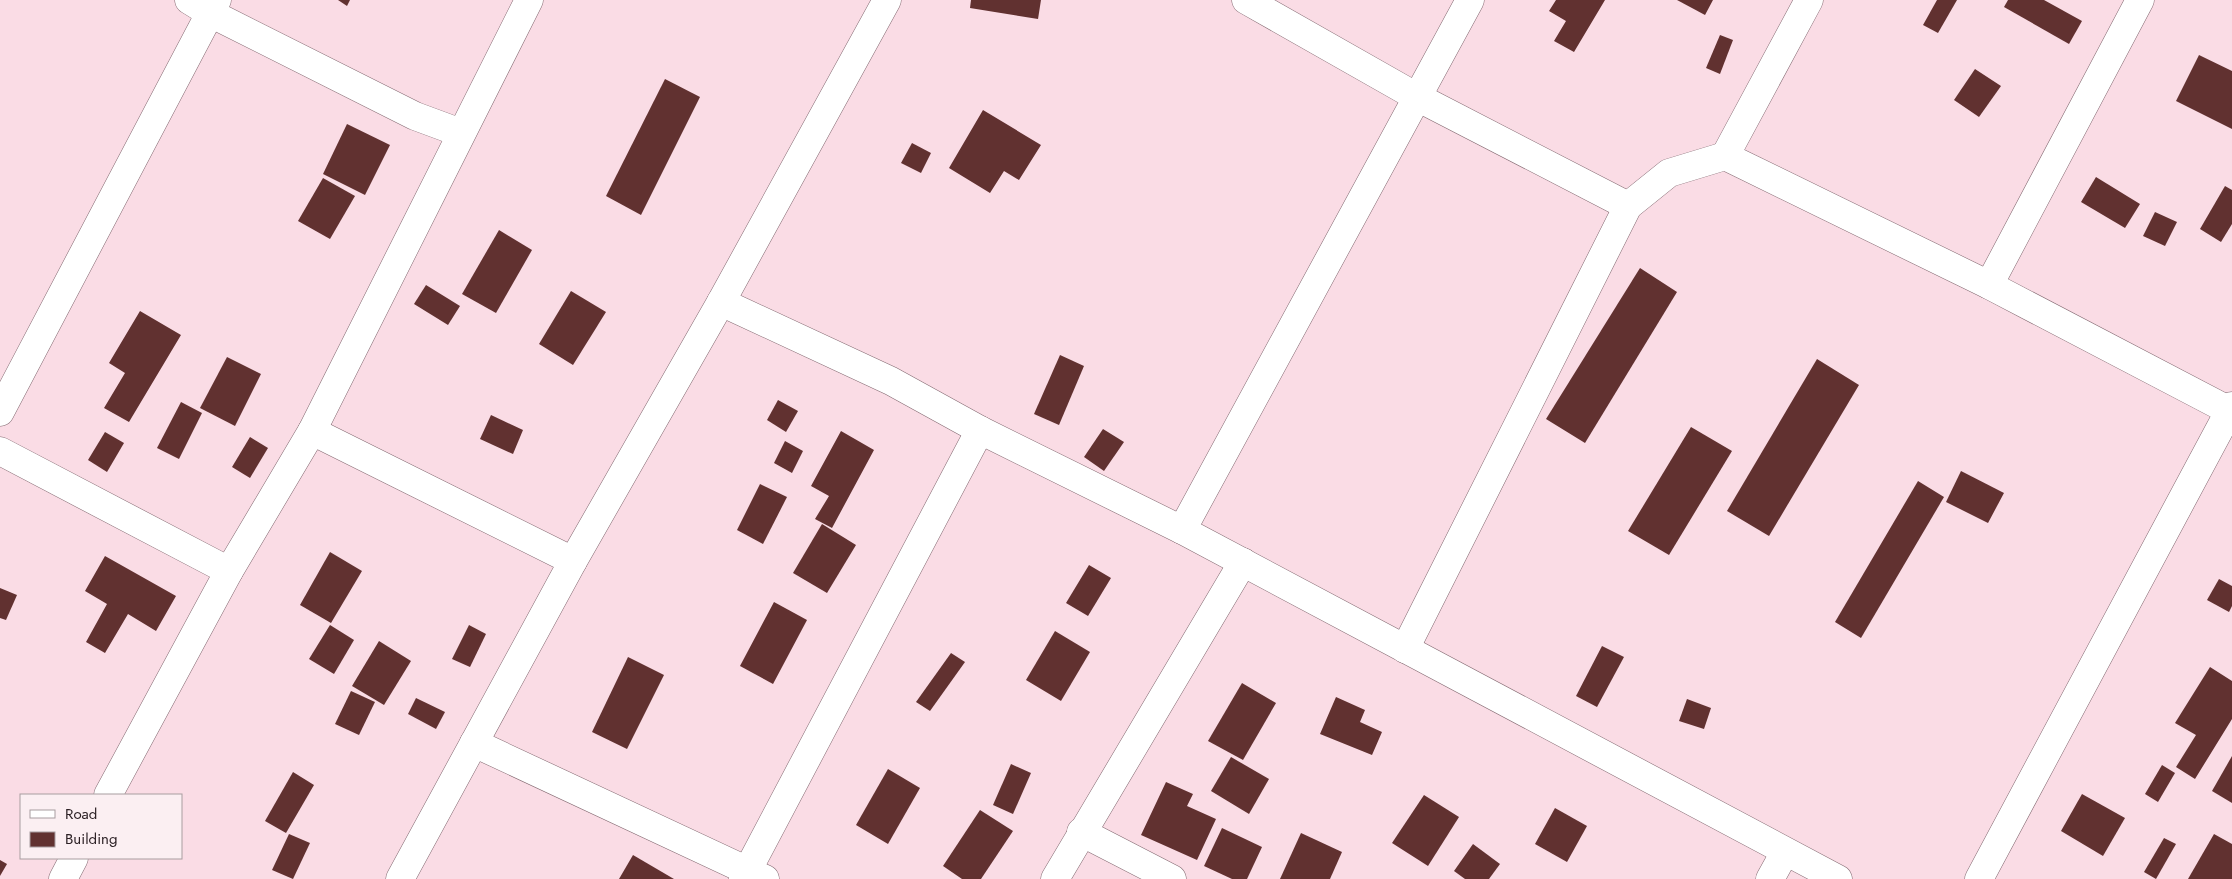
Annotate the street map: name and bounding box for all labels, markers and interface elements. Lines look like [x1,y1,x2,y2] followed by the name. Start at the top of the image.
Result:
[20,794,182,859] legend
[65,803,97,825] text: Road
[65,828,117,850] text: Building

